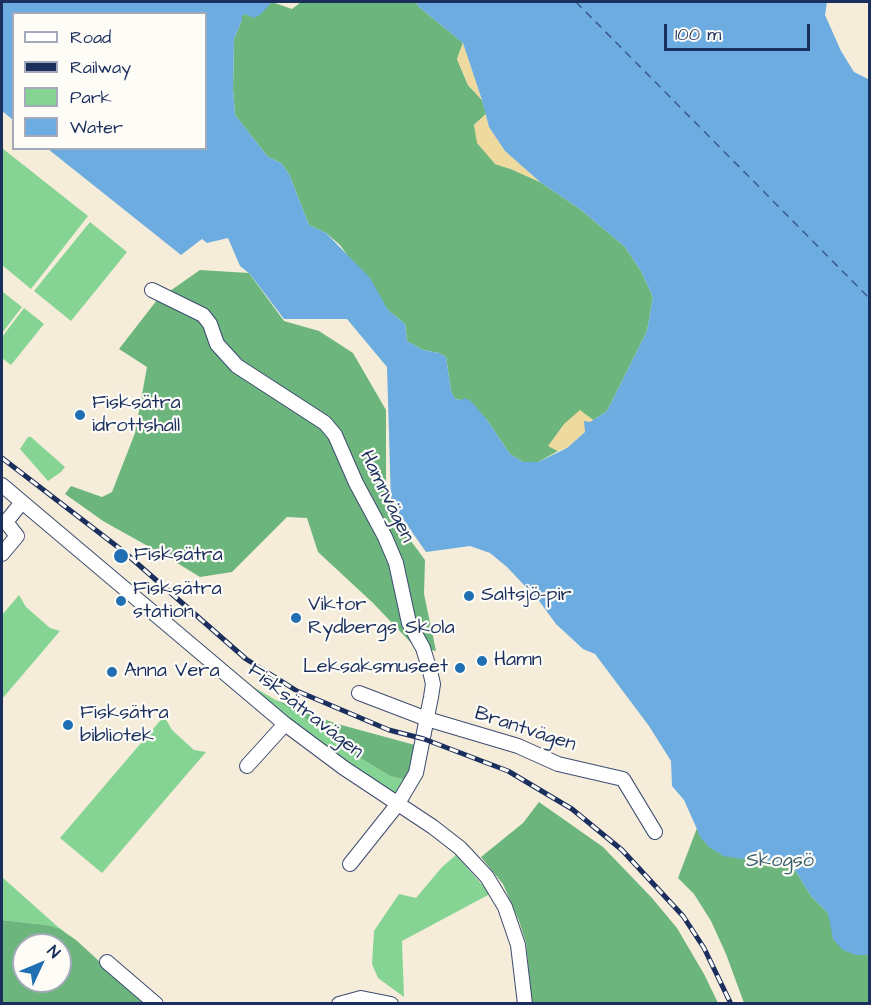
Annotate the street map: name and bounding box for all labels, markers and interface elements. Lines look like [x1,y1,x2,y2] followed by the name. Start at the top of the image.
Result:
[12,12,207,150] legend
[667,12,812,50] scale bar
[675,22,721,47] text: 100 m
[70,25,111,50] text: Road
[70,55,131,80] text: Railway
[70,85,112,110] text: Park
[70,115,123,140] text: Water
[92,392,181,439] place label: Fisksätra idrottshall
[73,408,87,422] marker: Fisksätra idrottshall
[353,447,419,547] street label: Hamnvägen
[134,544,223,568] place label: Fisksätra
[112,547,130,565] marker: Fisksätra
[133,578,222,625] place label: Fisksätra station
[481,584,572,608] place label: Saltsjö-pir
[462,589,476,603] marker: Saltsjö-pir
[114,594,128,608] marker: Fisksätra station
[308,594,455,641] place label: Viktor Rydbergs Skola
[289,611,303,625] marker: Viktor Rydbergs Skola
[494,649,542,673] place label: Hamn
[475,654,489,668] marker: Hamn
[303,656,448,680] place label: Leksaksmuseet
[242,659,368,765] street label: Fisksätravägen
[124,660,220,684] place label: Anna Vera
[453,661,467,675] marker: Leksaksmuseet
[105,665,119,679] marker: Anna Vera
[80,702,169,749] place label: Fisksätra bibliotek
[471,702,579,758] street label: Brantvägen
[61,718,75,732] marker: Fisksätra bibliotek
[746,850,814,874] park label: Skogsö
[12,933,72,993] north arrow
[42,941,65,963] text: N

